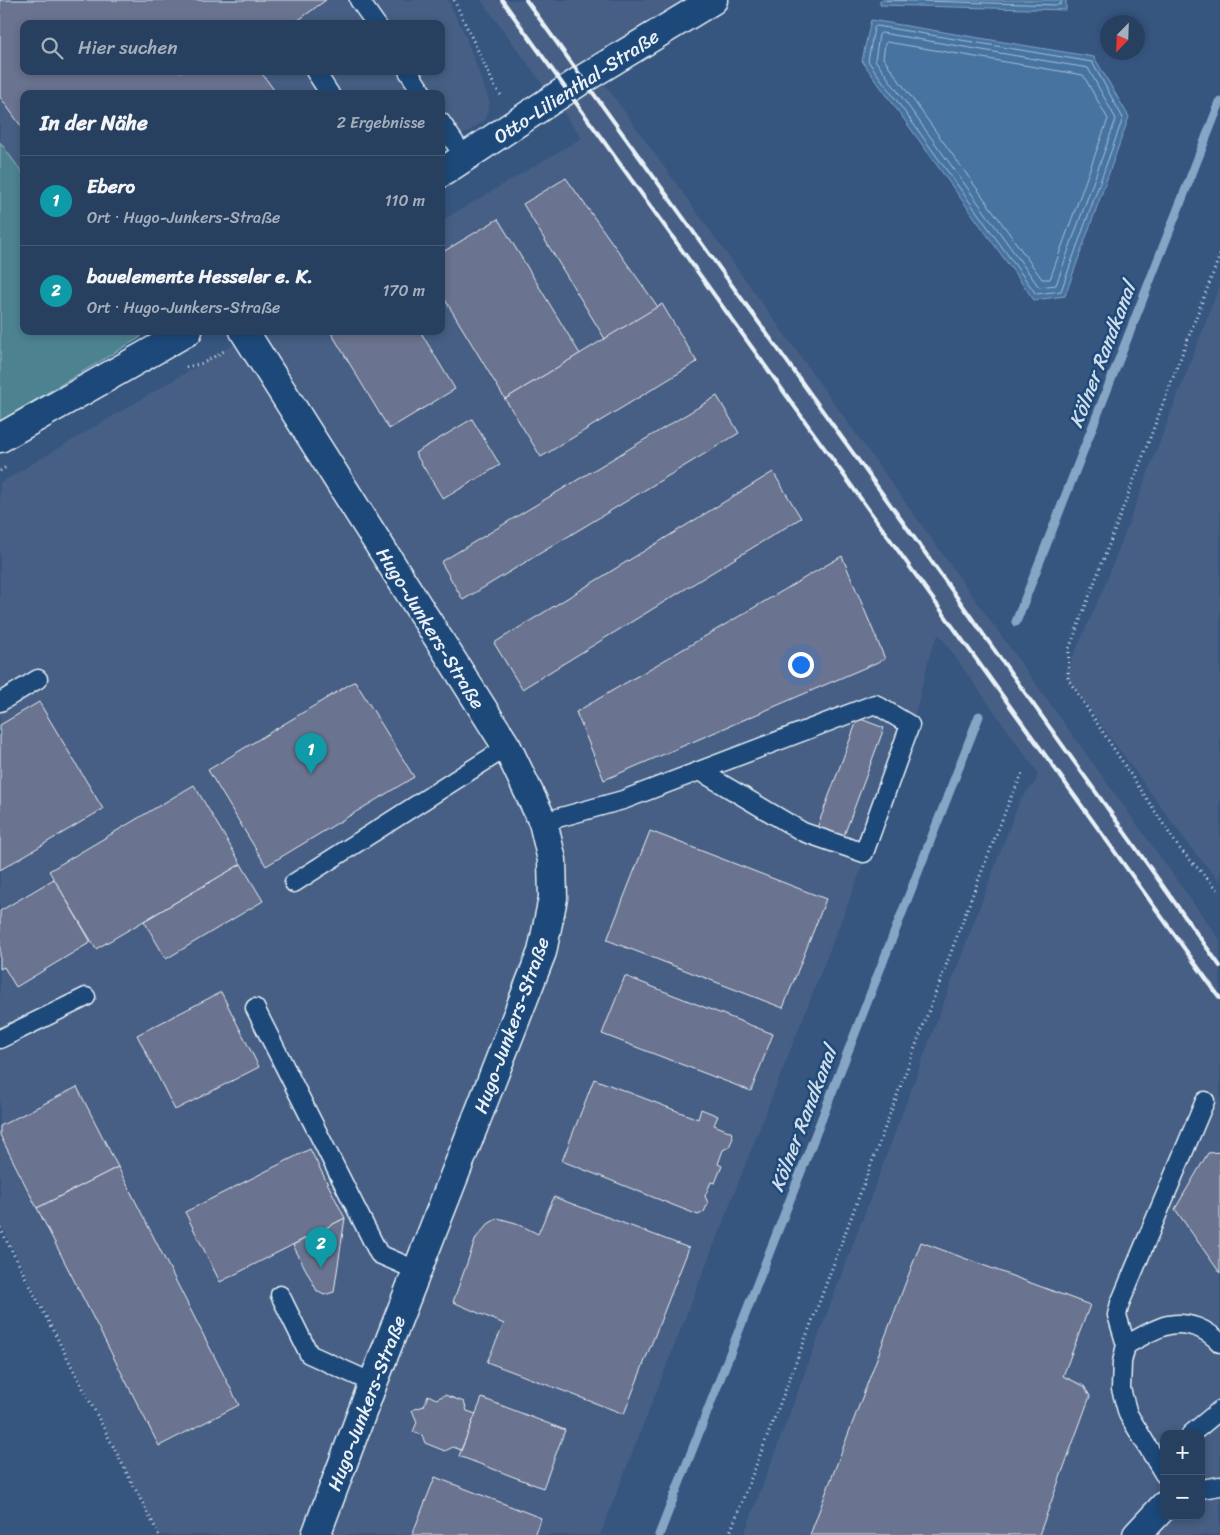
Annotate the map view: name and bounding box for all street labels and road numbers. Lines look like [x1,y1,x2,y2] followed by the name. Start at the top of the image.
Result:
[487,20,666,153] street label: Otto-Lilienthal-Straße
[367,541,494,716] street label: Hugo-Junkers-Straße
[464,932,559,1118] street label: Hugo-Junkers-Straße
[318,1310,415,1496] street label: Hugo-Junkers-Straße

